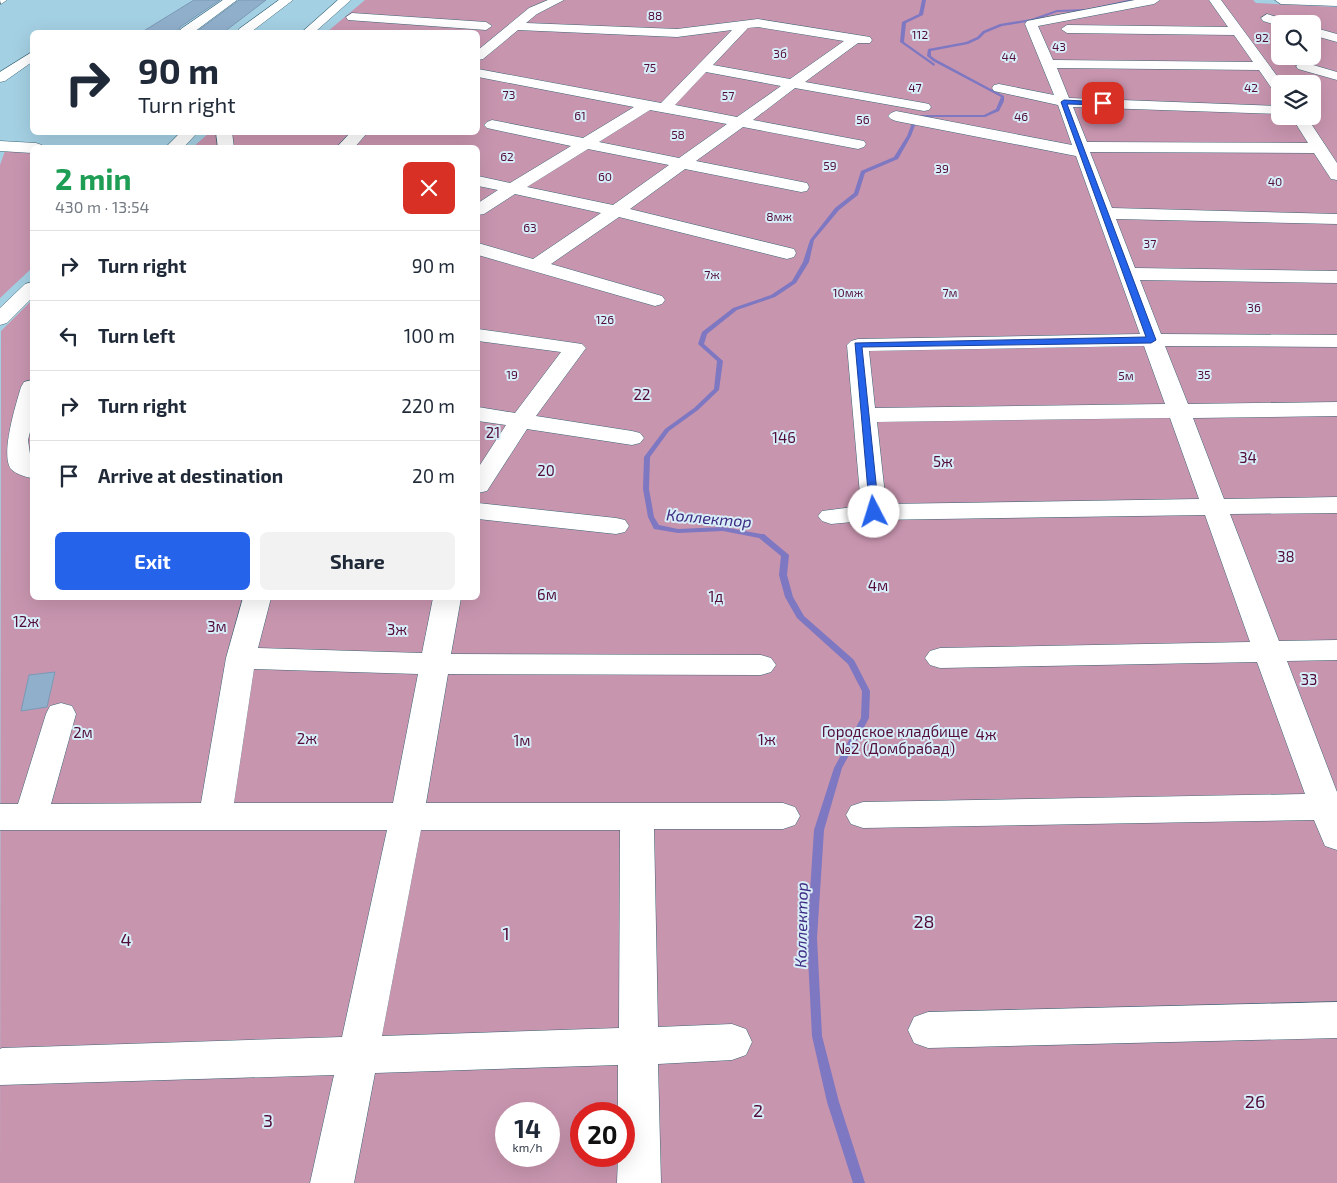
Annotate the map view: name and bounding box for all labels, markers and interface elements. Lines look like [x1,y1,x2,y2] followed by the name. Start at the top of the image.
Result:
[648,8,662,22] park label: 88
[1271,15,1321,125] map controls
[1271,15,1321,65] button: search
[912,27,928,41] park label: 112
[1255,30,1269,44] park label: 92
[1052,39,1066,53] park label: 43
[773,46,787,60] park label: 3б
[138,49,219,91] text: 90 m
[1002,49,1016,63] park label: 44
[55,50,120,115] icon: right
[644,60,656,74] park label: 75
[1271,75,1321,125] button: layers
[908,80,922,94] park label: 47
[1244,80,1258,94] park label: 42
[1082,82,1124,124] pin
[503,87,515,101] park label: 73
[722,88,734,102] park label: 57
[1089,89,1117,117] icon: arrive
[138,91,236,117] text: Turn right
[574,108,586,122] park label: 61
[1014,109,1028,123] park label: 46
[856,112,870,126] park label: 56
[671,127,685,141] park label: 58
[500,149,514,163] park label: 62
[823,158,837,172] park label: 59
[55,160,132,196] text: 2 min
[935,161,949,175] park label: 39
[403,162,455,214] button: close
[598,169,612,183] park label: 60
[1268,174,1282,188] park label: 40
[55,197,149,216] text: 430 m · 13:54
[766,209,792,223] park label: 8мж
[523,220,537,234] park label: 63
[1144,236,1156,250] park label: 37
[55,252,83,280] icon: right
[98,254,186,277] text: Turn right
[412,254,455,277] text: 90 m
[704,267,720,281] park label: 7ж
[833,285,864,299] park label: 10мж
[942,285,958,299] park label: 7м
[1247,300,1261,314] park label: 36
[596,312,614,326] park label: 126
[55,322,83,350] icon: left
[98,324,175,347] text: Turn left
[404,324,455,347] text: 100 m
[506,367,518,381] park label: 19
[1197,367,1211,381] park label: 35
[1118,368,1134,382] park label: 5м
[634,385,650,403] park label: 22
[55,392,83,420] icon: right
[98,394,186,417] text: Turn right
[401,394,455,417] text: 220 m
[486,423,500,441] park label: 21
[772,428,796,446] park label: 146
[1239,448,1257,466] park label: 34
[933,452,953,470] park label: 5ж
[537,461,555,479] park label: 20
[55,462,83,490] icon: arrive
[98,464,283,487] text: Arrive at destination
[412,464,455,487] text: 20 m
[847,485,899,537] position arrow
[665,504,753,531] water label: Коллектор
[55,532,250,590] button: Exit
[260,532,455,590] button: Share
[1277,547,1295,565] park label: 38
[868,576,888,594] park label: 4м
[537,585,557,603] park label: 6м
[709,587,724,605] park label: 1д
[13,612,39,630] park label: 12ж
[207,617,227,635] park label: 3м
[387,620,407,638] park label: 3ж
[1301,670,1317,688] park label: 33
[822,722,968,757] park label: Городское кладбище №2 (Домбрабад)
[73,723,93,741] park label: 2м
[975,725,997,743] park label: 4ж
[297,729,317,747] park label: 2ж
[758,730,776,748] park label: 1ж
[513,731,531,749] park label: 1м
[790,882,811,968] water label: Коллектор
[913,910,935,932] park label: 28
[502,922,510,944] park label: 1
[120,928,132,950] park label: 4
[1245,1090,1265,1112] park label: 26
[753,1099,763,1121] park label: 2
[570,1102,635,1167] speed limit sign: 20
[263,1109,273,1131] park label: 3
[514,1113,541,1143] text: 14
[513,1140,542,1154] text: km/h

